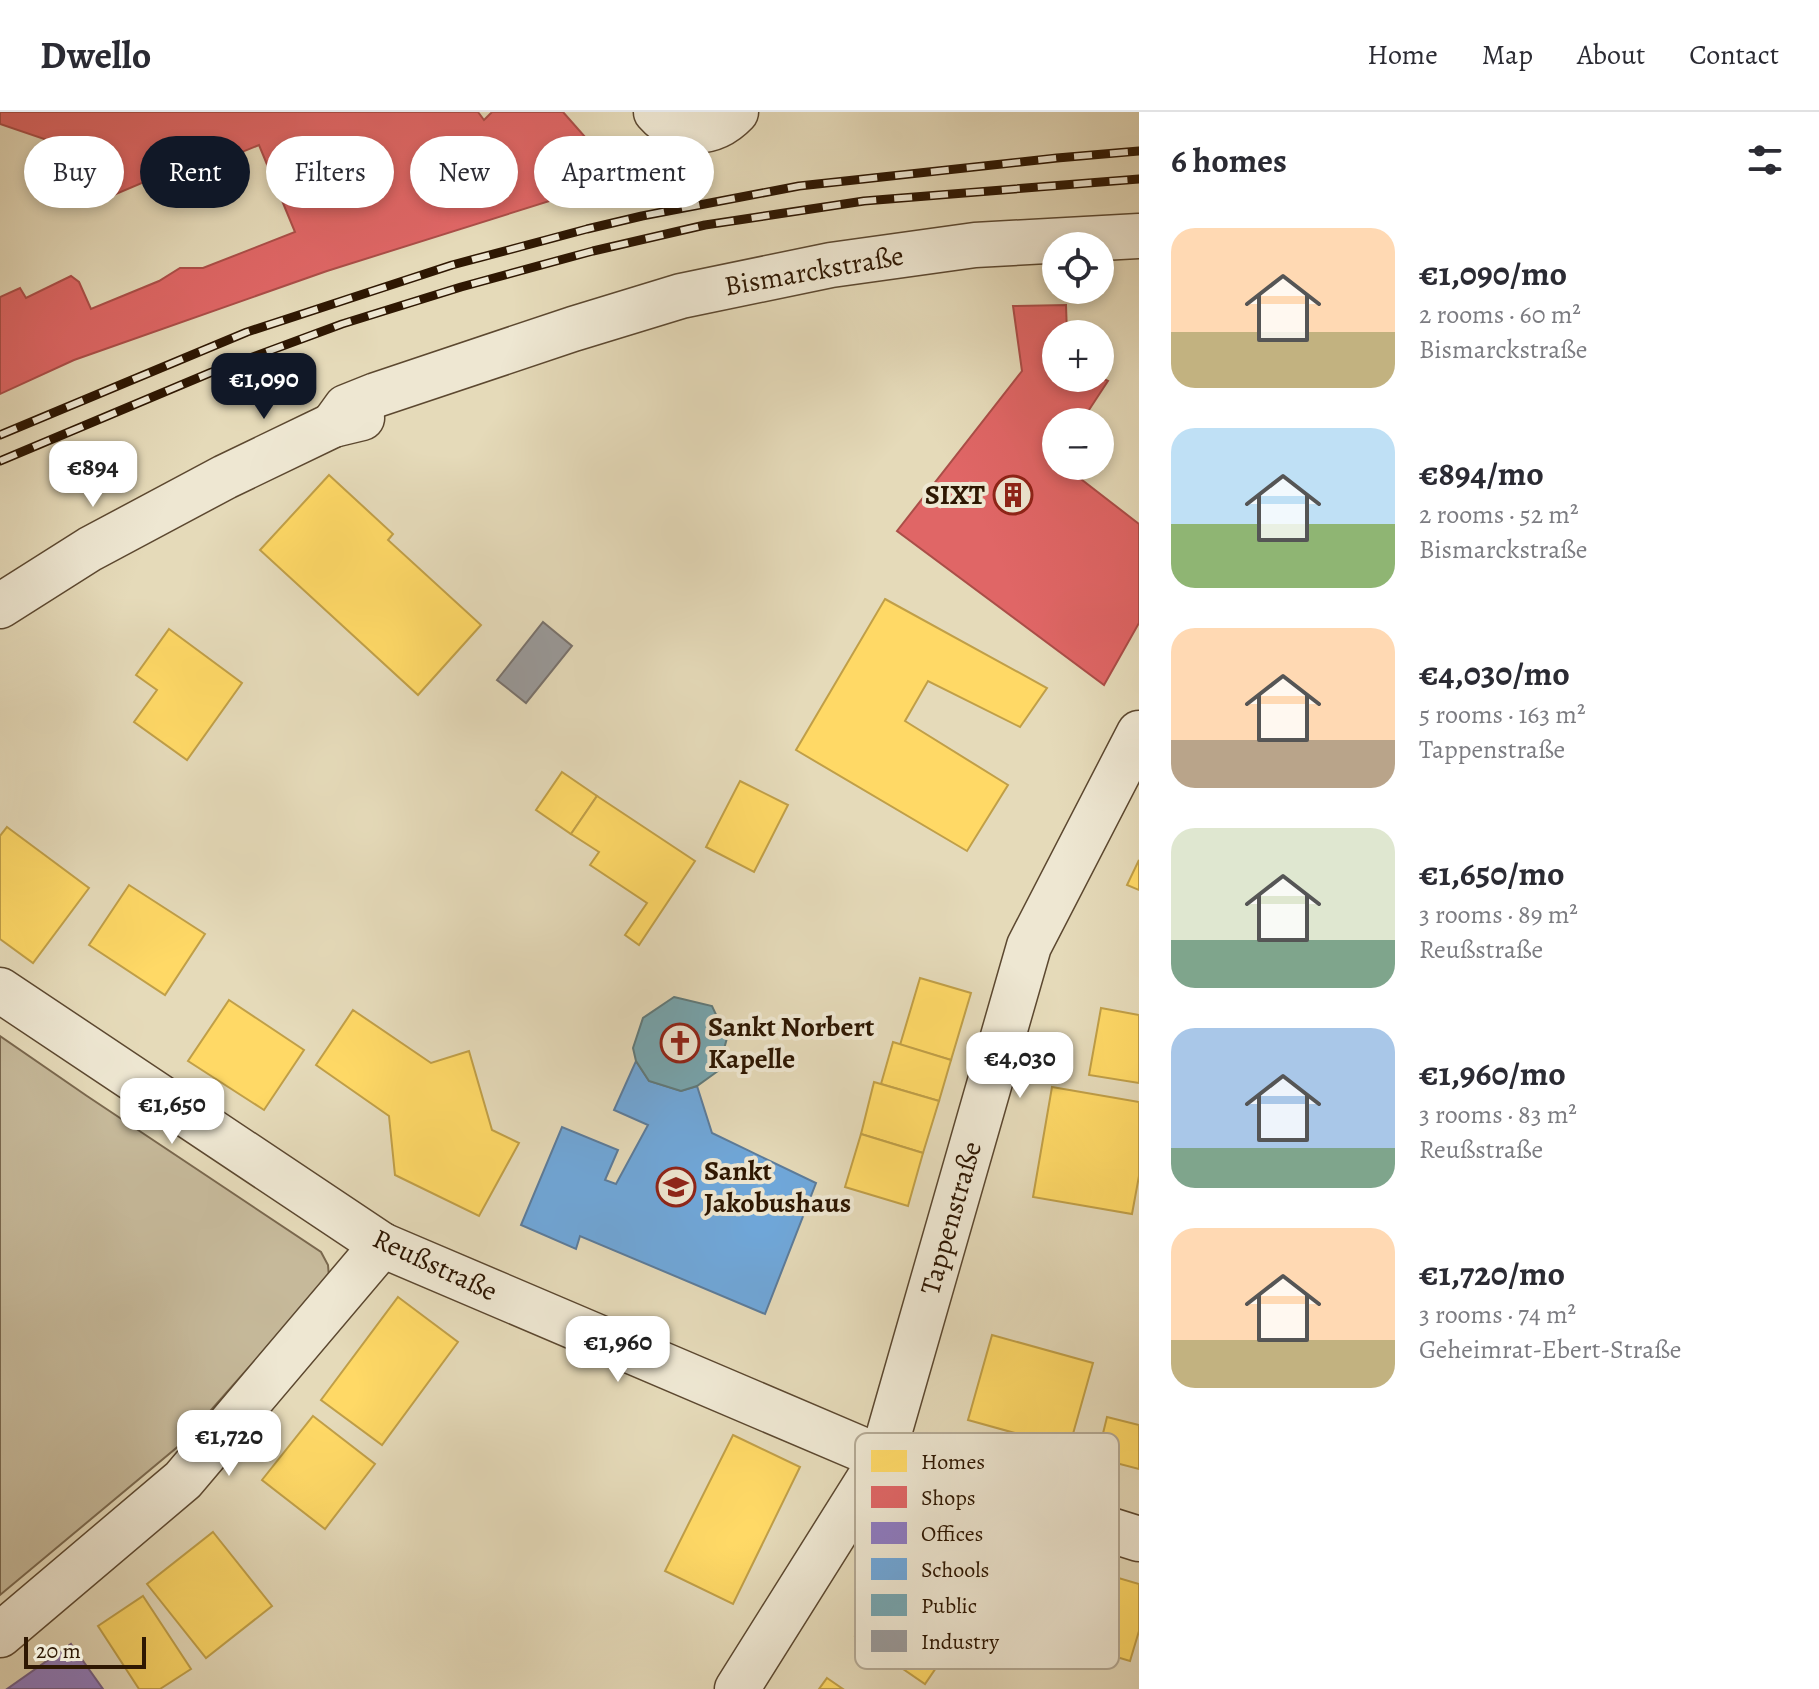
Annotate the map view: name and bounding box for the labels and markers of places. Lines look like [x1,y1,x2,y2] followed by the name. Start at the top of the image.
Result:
[199,353,329,421] pin: €1,090
[46,441,140,509] pin: €894
[992,474,1034,516] building icon: SIXT
[925,476,985,514] place label: SIXT
[708,1008,874,1078] place label: Sankt Norbert Kapelle
[659,1022,701,1064] church icon: Sankt Norbert Kapelle
[955,1032,1085,1100] pin: €4,030
[107,1078,237,1146] pin: €1,650
[704,1152,851,1222] place label: Sankt Jakobushaus
[655,1166,697,1208] school or university icon: Sankt Jakobushaus
[553,1316,683,1384] pin: €1,960
[164,1410,294,1478] pin: €1,720

